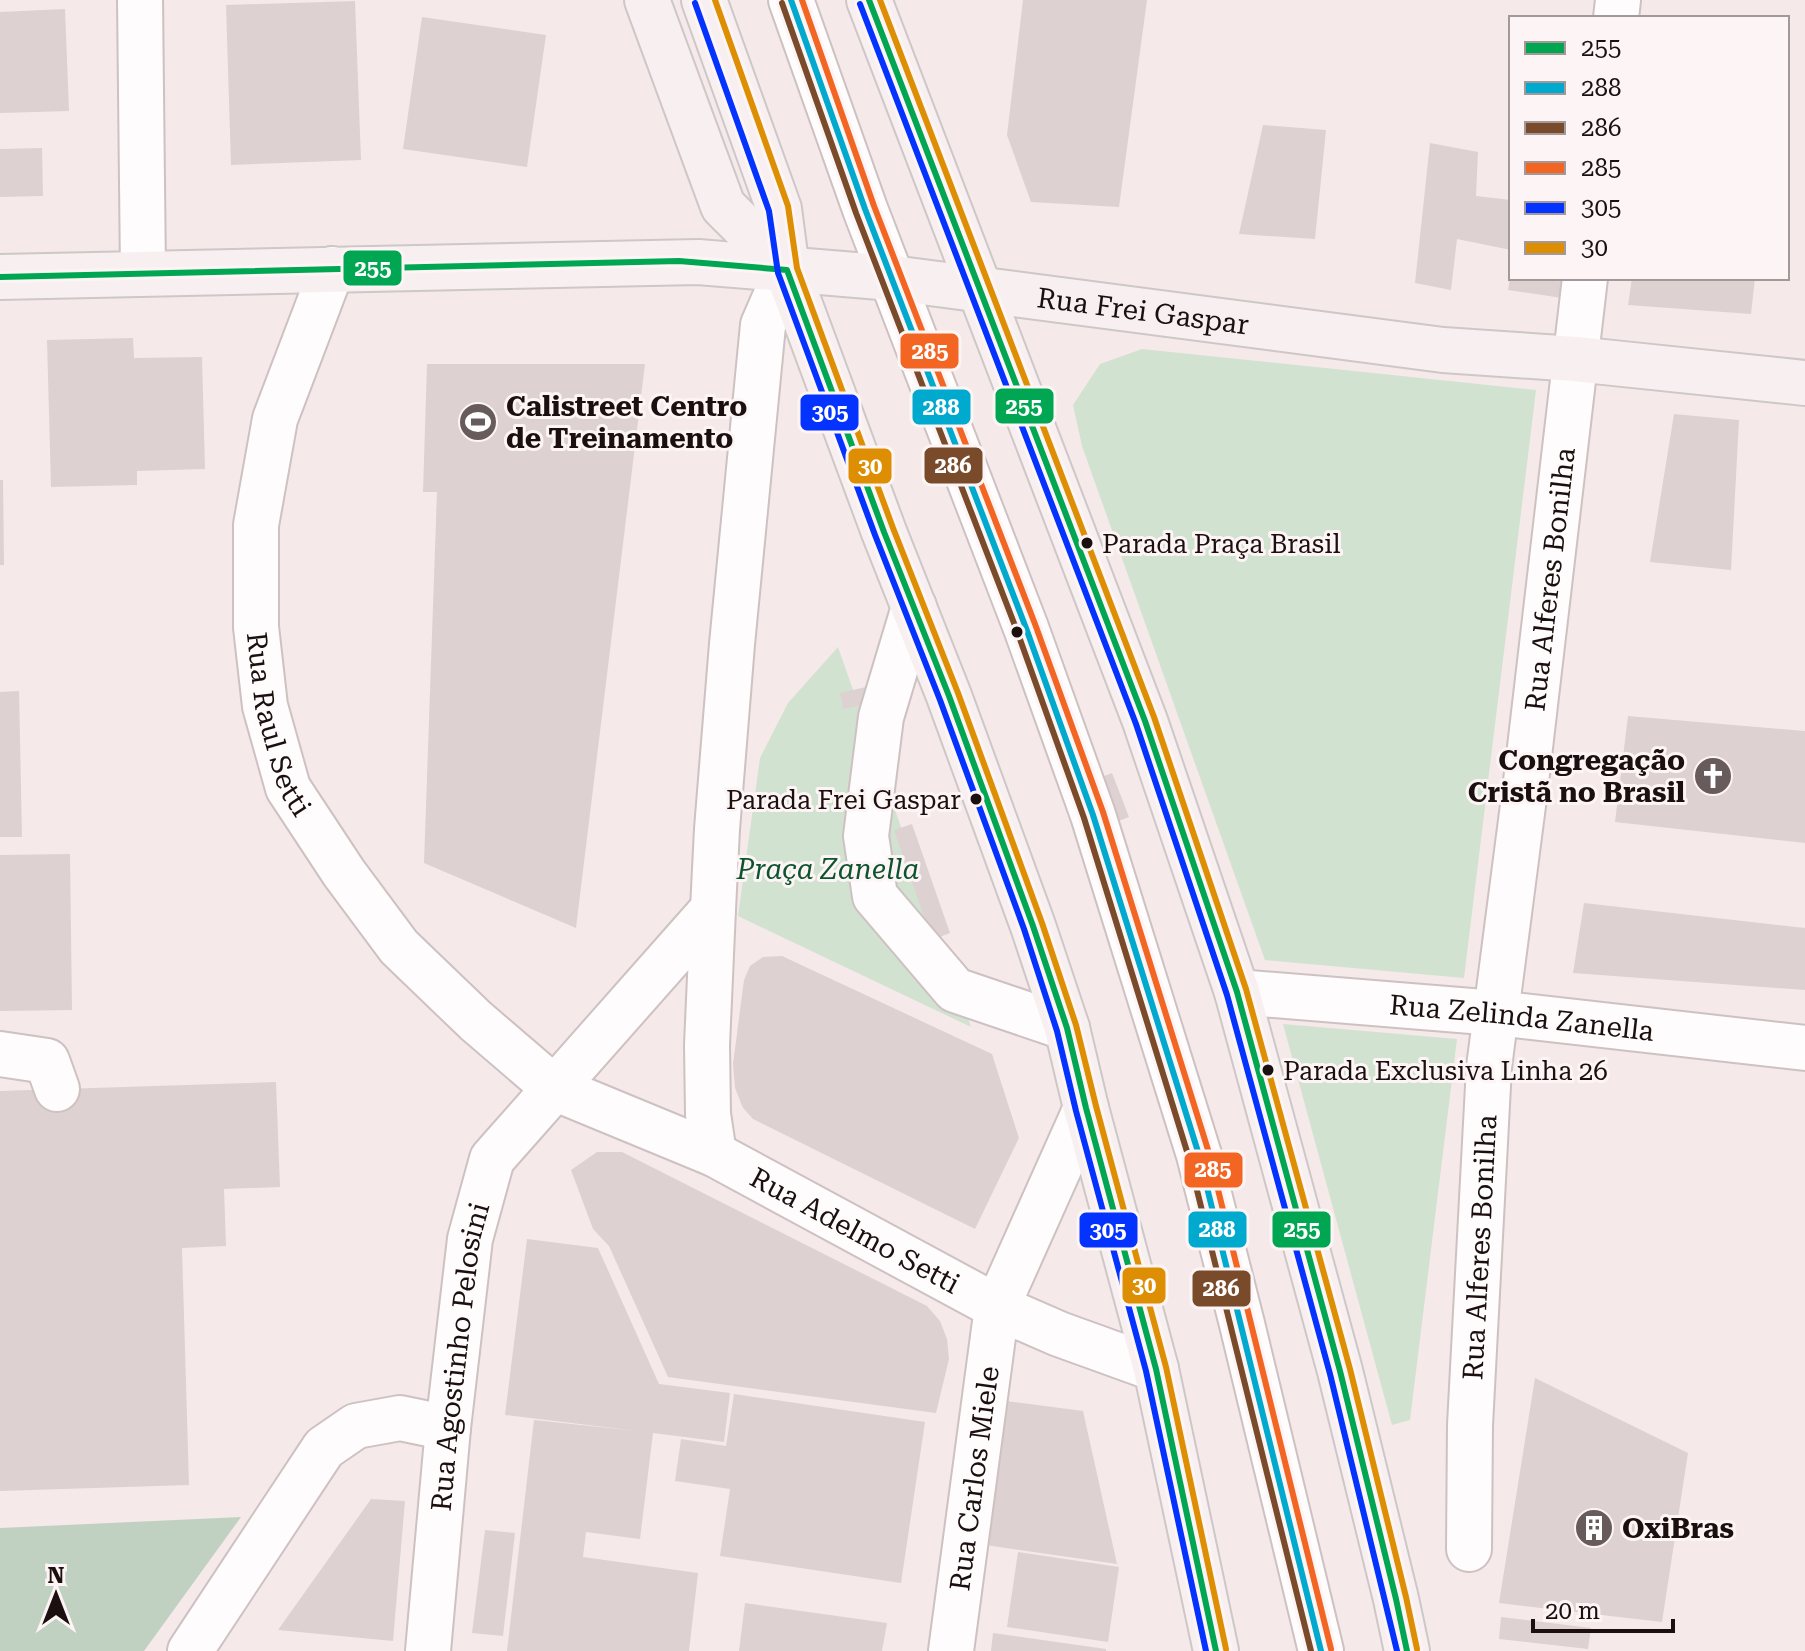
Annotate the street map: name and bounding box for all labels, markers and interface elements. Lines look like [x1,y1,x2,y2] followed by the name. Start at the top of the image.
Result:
[1509,16,1789,280] legend
[1581,34,1621,62] text: 255
[1581,74,1621,102] text: 288
[1581,114,1621,142] text: 286
[1581,154,1621,182] text: 285
[1581,194,1621,222] text: 305
[1581,234,1608,262] text: 30
[342,249,403,287] line badge: 255
[355,256,391,281] text: 255
[1035,281,1251,341] street label: Rua Frei Gaspar
[899,332,960,370] line badge: 285
[912,339,948,364] text: 285
[994,387,1055,425] line badge: 255
[911,388,972,426] line badge: 288
[506,390,747,455] place label: Calistreet Centro de Treinamento
[799,393,860,432] line badge: 305
[1006,394,1042,419] text: 255
[923,395,959,420] text: 288
[812,400,848,425] text: 305
[457,401,499,443] sports icon: Calistreet Centro de Treinamento
[923,446,984,485] line badge: 286
[1518,446,1582,713] street label: Rua Alferes Bonilha
[847,447,893,485] line badge: 30
[935,453,971,478] text: 286
[858,454,882,479] text: 30
[1102,529,1341,559] place label: Parada Praça Brasil
[1079,535,1095,551] marker: Parada Praça Brasil
[1009,624,1025,640] unlabelled marker
[240,630,318,822] street label: Rua Raul Setti
[1468,744,1685,809] place label: Congregação Cristã no Brasil
[1692,755,1734,797] church icon: Congregação Cristã no Brasil
[726,785,961,815] place label: Parada Frei Gaspar
[968,791,984,807] marker: Parada Frei Gaspar
[735,853,920,886] park label: Praça Zanella
[1388,988,1656,1048] street label: Rua Zelinda Zanella
[1283,1056,1608,1086] place label: Parada Exclusiva Linha 26
[1260,1062,1276,1078] marker: Parada Exclusiva Linha 26
[1456,1114,1503,1381] street label: Rua Alferes Bonilha
[1183,1151,1244,1189] line badge: 285
[1195,1157,1231,1182] text: 285
[745,1161,965,1301] street label: Rua Adelmo Setti
[425,1199,496,1513] street label: Rua Agostinho Pelosini
[1187,1210,1248,1249] line badge: 288
[1271,1210,1332,1249] line badge: 255
[1078,1211,1139,1249] line badge: 305
[1199,1217,1235,1242] text: 288
[1284,1217,1320,1242] text: 255
[1090,1218,1126,1243] text: 305
[1121,1266,1167,1305] line badge: 30
[1191,1269,1252,1308] line badge: 286
[1132,1273,1156,1298] text: 30
[1203,1276,1239,1301] text: 286
[943,1364,1006,1593] street label: Rua Carlos Miele
[1573,1507,1615,1549] building icon: OxiBras
[1622,1512,1734,1545] place label: OxiBras
[16,1555,96,1635] north arrow
[48,1563,65,1588] text: N
[1533,1583,1673,1633] scale bar
[1545,1597,1600,1625] text: 20 m

